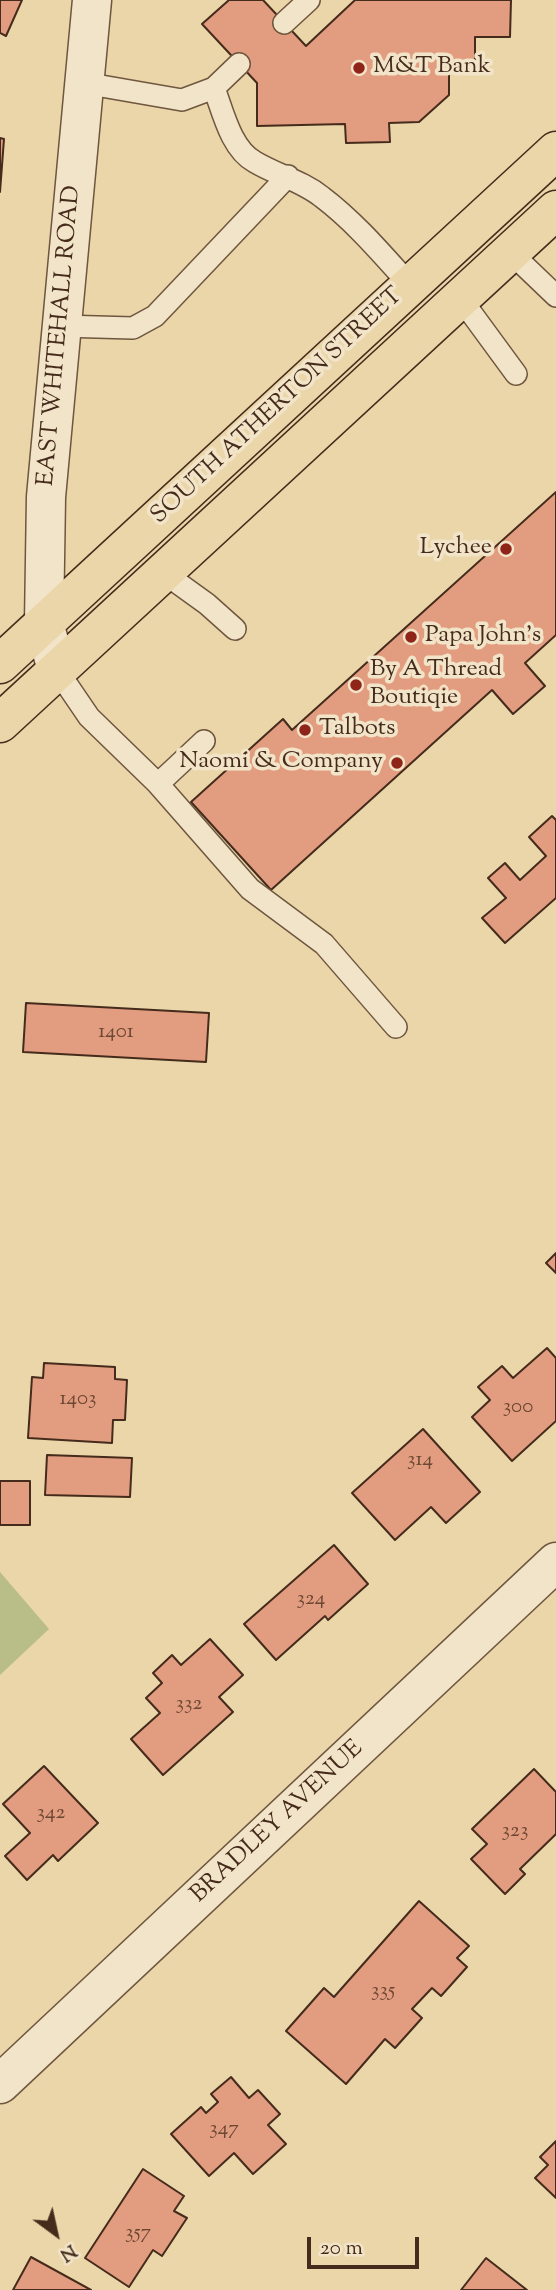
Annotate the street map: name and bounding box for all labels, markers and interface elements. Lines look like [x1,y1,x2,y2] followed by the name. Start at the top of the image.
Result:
[373,54,491,82] place label: M&T Bank
[351,60,367,76] marker: M&T Bank
[34,185,88,487] street label: EAST WHITEHALL ROAD
[146,283,410,531] street label: SOUTH ATHERTON STREET
[420,535,492,563] place label: Lychee
[498,541,514,557] marker: Lychee
[425,623,541,651] place label: Papa John's
[403,629,419,645] marker: Papa John's
[370,657,502,713] place label: By A Thread Boutiqie
[348,677,364,693] marker: By A Thread Boutiqie
[319,716,395,744] place label: Talbots
[297,722,313,738] marker: Talbots
[179,749,383,777] place label: Naomi & Company
[389,755,405,771] marker: Naomi & Company
[98,1020,134,1046] house number: 1401
[59,1387,97,1413] house number: 1403
[503,1395,533,1421] house number: 300
[407,1448,433,1474] house number: 314
[297,1587,325,1613] house number: 324
[176,1692,202,1718] house number: 332
[186,1736,370,1910] street label: BRADLEY AVENUE
[37,1801,65,1827] house number: 342
[502,1819,528,1845] house number: 323
[371,1979,395,2005] house number: 335
[209,2117,239,2143] house number: 347
[21,2199,91,2269] north arrow
[125,2221,151,2247] house number: 357
[311,2224,423,2268] scale bar
[320,2234,363,2264] text: 20 m
[54,2237,81,2267] text: N

